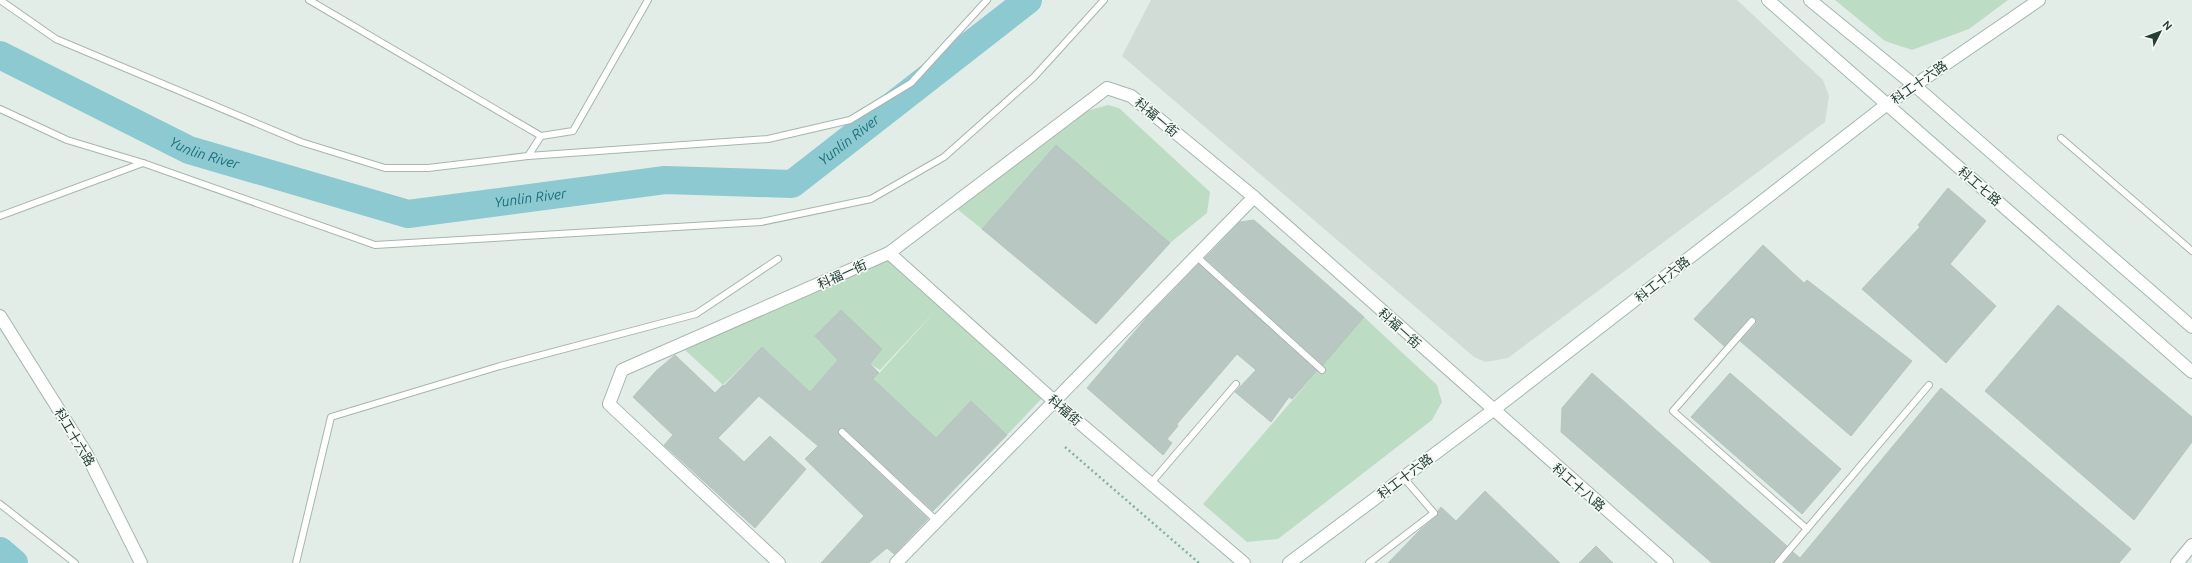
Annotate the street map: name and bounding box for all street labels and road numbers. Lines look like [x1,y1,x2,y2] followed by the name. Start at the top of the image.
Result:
[1888,58,1950,106] street label: 科工十六路
[1133,95,1181,139] street label: 科福一街
[1956,164,2004,208] street label: 科工七路
[1632,253,1692,305] street label: 科工十六路
[815,257,869,291] street label: 科福一街
[1376,305,1424,351] street label: 科福一街
[1046,392,1084,428] street label: 科福街
[52,406,98,468] street label: 科工十六路
[1375,451,1435,501] street label: 科工十六路
[1550,460,1608,514] street label: 科工十八路

